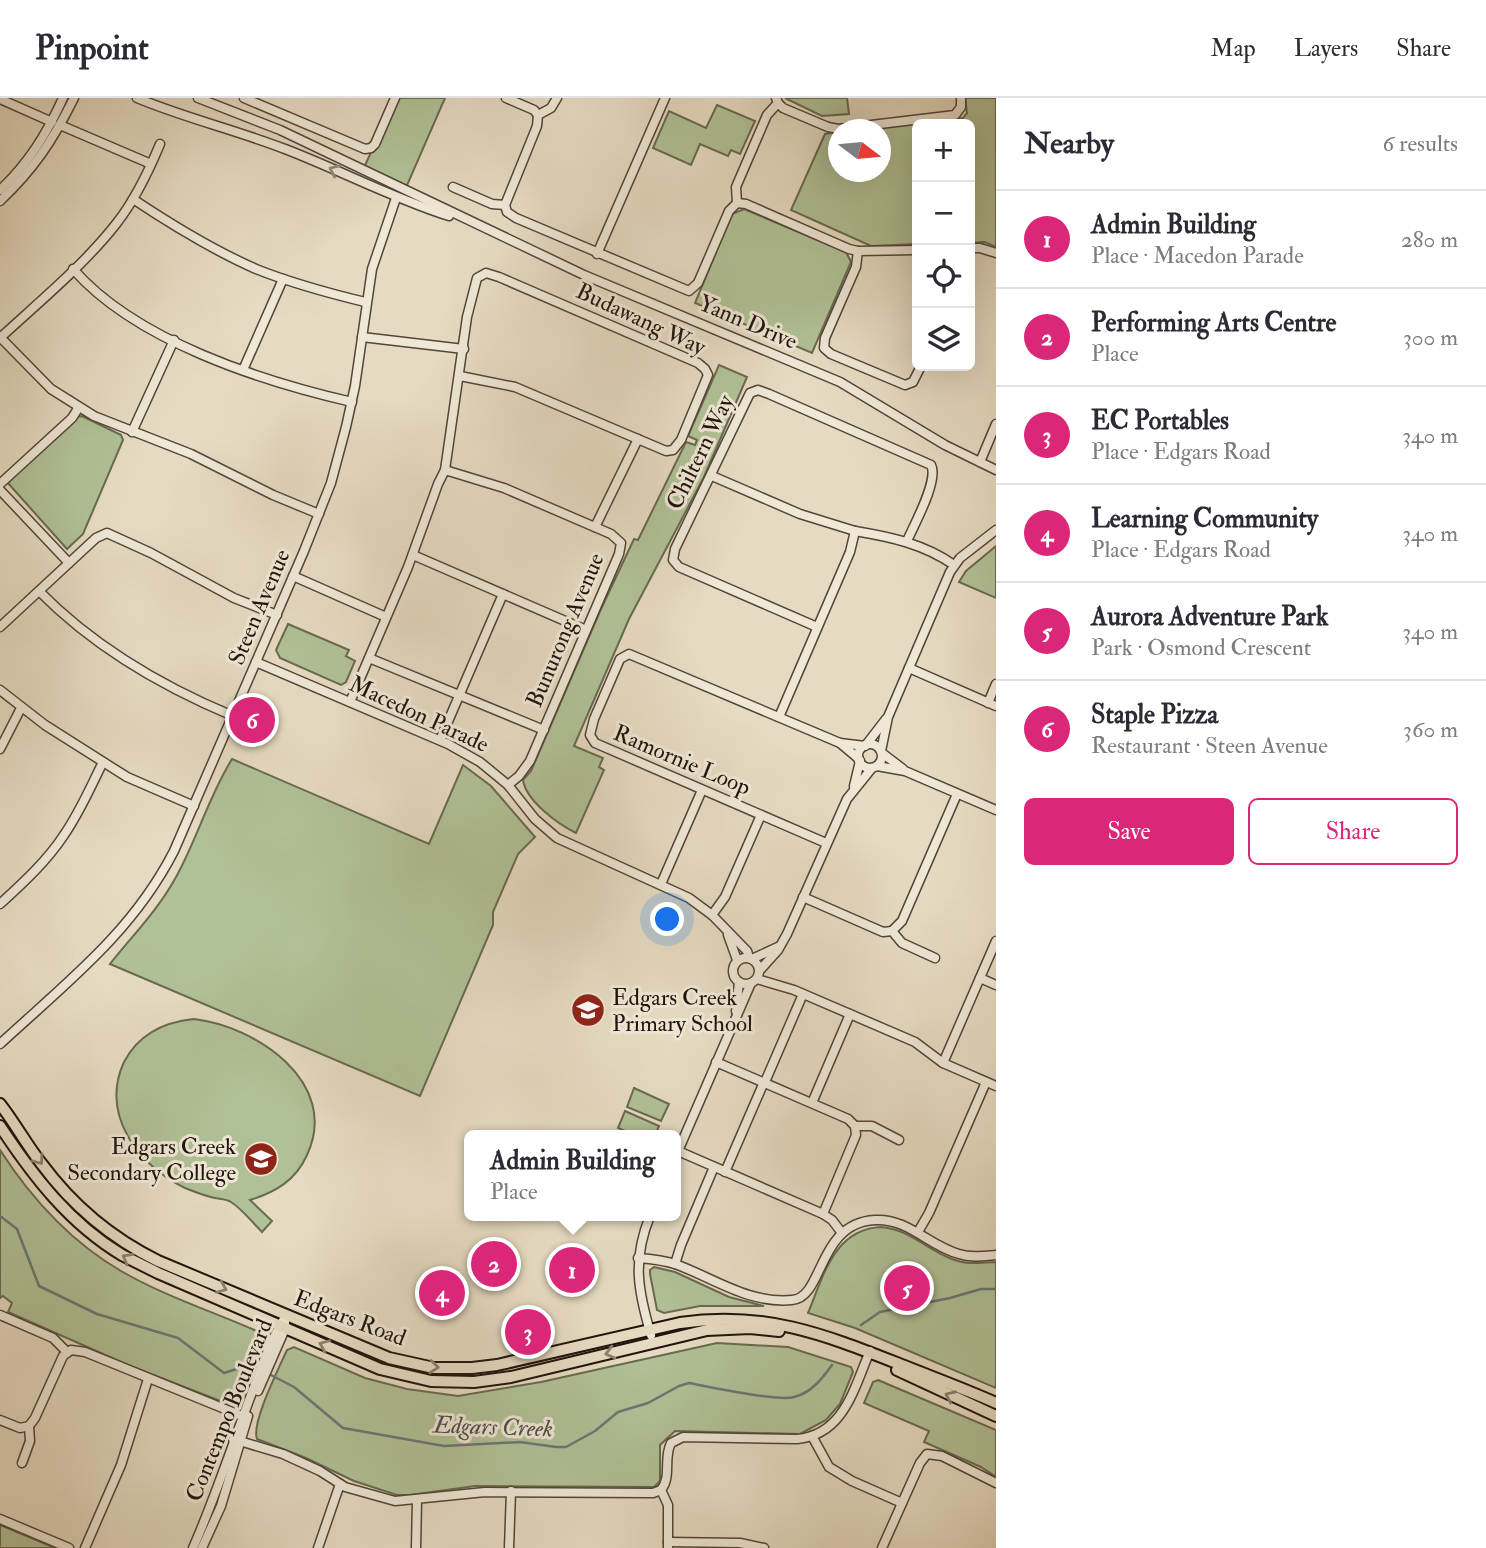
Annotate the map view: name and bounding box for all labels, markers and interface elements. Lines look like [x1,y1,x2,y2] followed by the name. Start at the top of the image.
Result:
[35,28,149,69] text: Pinpoint
[1211,33,1256,64] text: Map
[1294,33,1358,64] text: Layers
[1396,33,1451,64] text: Share
[828,119,891,182] north arrow
[912,119,975,371] map controls
[912,119,975,182] button: +
[1024,125,1114,162] text: Nearby
[1383,129,1458,158] text: 6 results
[329,164,341,178] one-way arrow
[912,182,975,245] button: −
[1091,209,1256,241] text: Admin Building
[1043,225,1051,254] text: 1
[1401,225,1458,254] text: 280 m
[1091,241,1304,270] text: Place · Macedon Parade
[912,245,975,308] button: locate
[572,276,711,362] street label: Budawang Way
[694,288,802,356] street label: Yann Drive
[1091,307,1336,339] text: Performing Arts Centre
[912,308,975,371] button: layers
[1041,323,1053,352] text: 2
[1403,323,1458,352] text: 300 m
[1091,339,1139,368] text: Place
[660,389,741,514] street label: Chiltern Way
[1091,405,1229,437] text: EC Portables
[1043,421,1051,450] text: 3
[1402,421,1458,450] text: 340 m
[1091,437,1271,466] text: Place · Edgars Road
[1091,503,1318,535] text: Learning Community
[1041,519,1053,548] text: 4
[1402,519,1458,548] text: 340 m
[1091,535,1271,564] text: Place · Edgars Road
[222,544,296,669] street label: Steen Avenue
[519,548,611,711] street label: Bunurong Avenue
[1091,601,1328,633] text: Aurora Adventure Park
[1042,617,1052,646] text: 5
[1402,617,1458,646] text: 340 m
[1091,633,1311,662] text: Park · Osmond Crescent
[345,669,494,759] street label: Macedon Parade
[229,694,275,746] pin: 6
[1091,699,1218,731] text: Staple Pizza
[1041,715,1053,744] text: 6
[1403,715,1458,744] text: 360 m
[609,718,755,803] street label: Ramornie Loop
[1091,731,1328,760] text: Restaurant · Steen Avenue
[1024,798,1234,865] button: Save
[1248,798,1458,865] button: Share
[650,902,684,936] your location
[612,983,753,1038] place label: Edgars Creek Primary School
[569,991,607,1029] school or university icon: Edgars Creek Primary School
[464,1130,681,1221] popup
[67,1132,236,1187] place label: Edgars Creek Secondary College
[242,1140,280,1178] school or university icon: Edgars Creek Secondary College
[490,1145,655,1177] text: Admin Building
[31,1152,43,1165] one-way arrow
[490,1177,538,1206] text: Place
[471,1238,517,1290] pin: 2
[549,1244,595,1296] pin: 1
[122,1253,134,1266] one-way arrow
[884,1262,930,1314] pin: 5
[419,1267,465,1319] pin: 4
[215,1280,227,1294] one-way arrow
[290,1283,410,1353] street label: Edgars Road
[505,1306,551,1358] pin: 3
[179,1314,280,1506] street label: Contempo Boulevard
[319,1339,332,1353] one-way arrow
[604,1345,616,1359] one-way arrow
[429,1359,440,1374] one-way arrow
[945,1390,957,1404] one-way arrow
[431,1409,553,1445] water label: Edgars Creek

